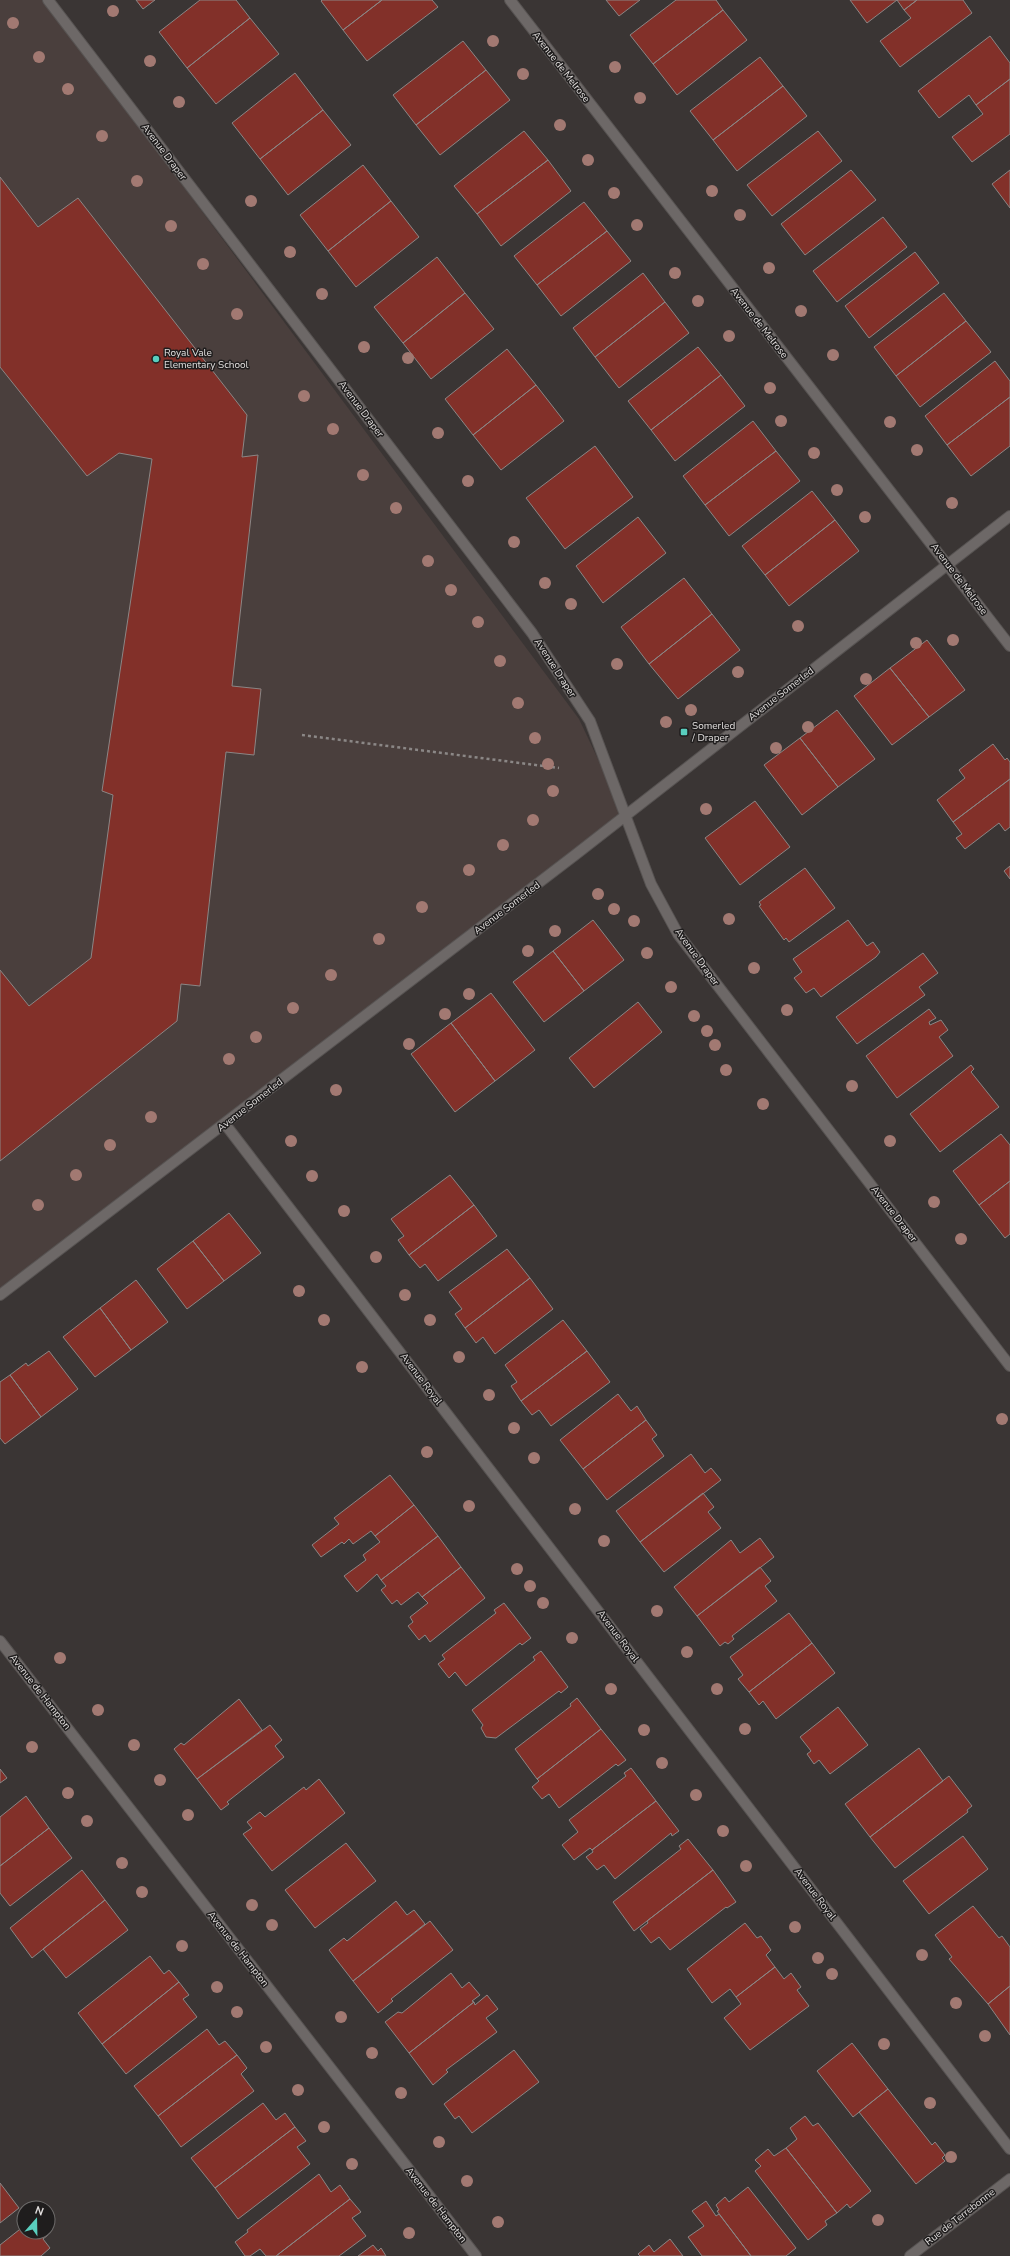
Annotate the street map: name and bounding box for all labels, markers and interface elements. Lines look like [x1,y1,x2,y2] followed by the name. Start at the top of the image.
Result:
[529,29,593,105] street label: Avenue de Melrose
[138,121,190,184] street label: Avenue Draper
[727,285,791,361] street label: Avenue de Melrose
[164,346,249,372] place label: Royal Vale Elementary School
[151,354,161,364] marker: Royal Vale Elementary School
[335,378,387,441] street label: Avenue Draper
[927,540,991,618] street label: Avenue de Melrose
[531,636,580,700] street label: Avenue Draper
[745,664,817,724] street label: Avenue Somerled
[691,719,735,745] place label: Somerled / Draper
[679,727,689,737] marker: Somerled / Draper
[471,878,543,938] street label: Avenue Somerled
[671,926,723,989] street label: Avenue Draper
[214,1075,286,1135] street label: Avenue Somerled
[868,1183,921,1245] street label: Avenue Draper
[397,1350,445,1408] street label: Avenue Royal
[594,1607,642,1665] street label: Avenue Royal
[6,1651,74,1733] street label: Avenue de Hampton
[791,1865,839,1923] street label: Avenue Royal
[204,1908,272,1990] street label: Avenue de Hampton
[402,2164,470,2246] street label: Avenue de Hampton
[922,2185,998,2249] street label: Rue de Terrebonne
[16,2200,56,2240] north arrow
[33,2203,46,2220] text: N

